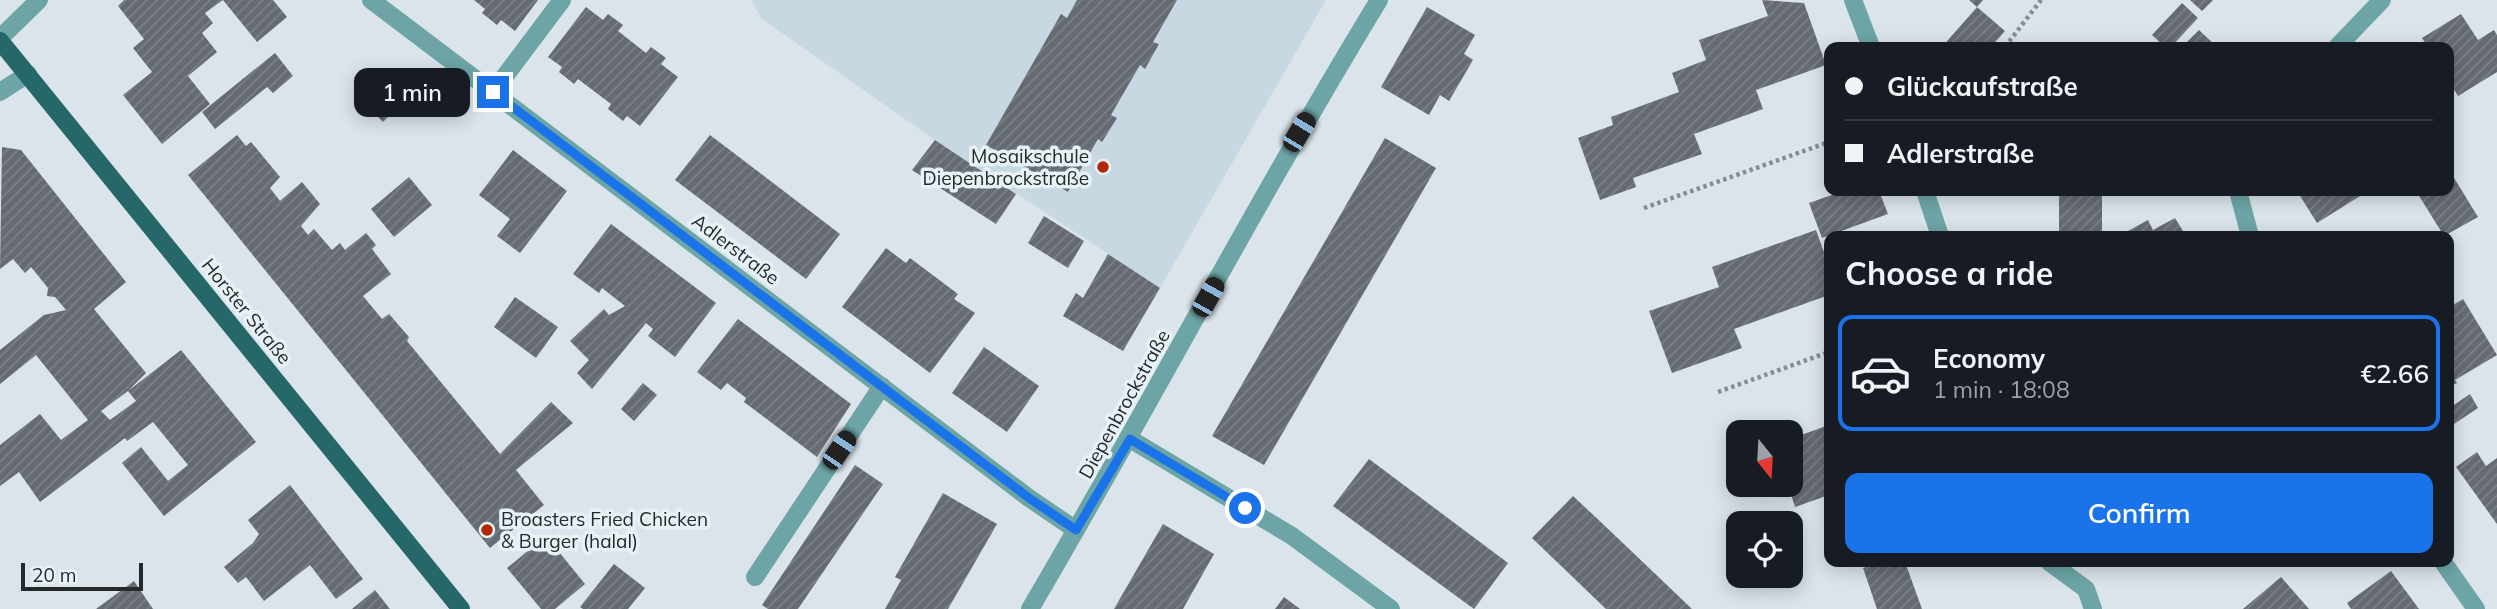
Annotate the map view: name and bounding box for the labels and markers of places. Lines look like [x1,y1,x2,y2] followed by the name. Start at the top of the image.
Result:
[922,144,1089,190] place label: Mosaikschule Diepenbrockstraße
[1095,159,1111,175] marker: Mosaikschule Diepenbrockstraße
[501,507,708,553] place label: Broasters Fried Chicken & Burger (halal)
[479,522,495,538] marker: Broasters Fried Chicken & Burger (halal)

